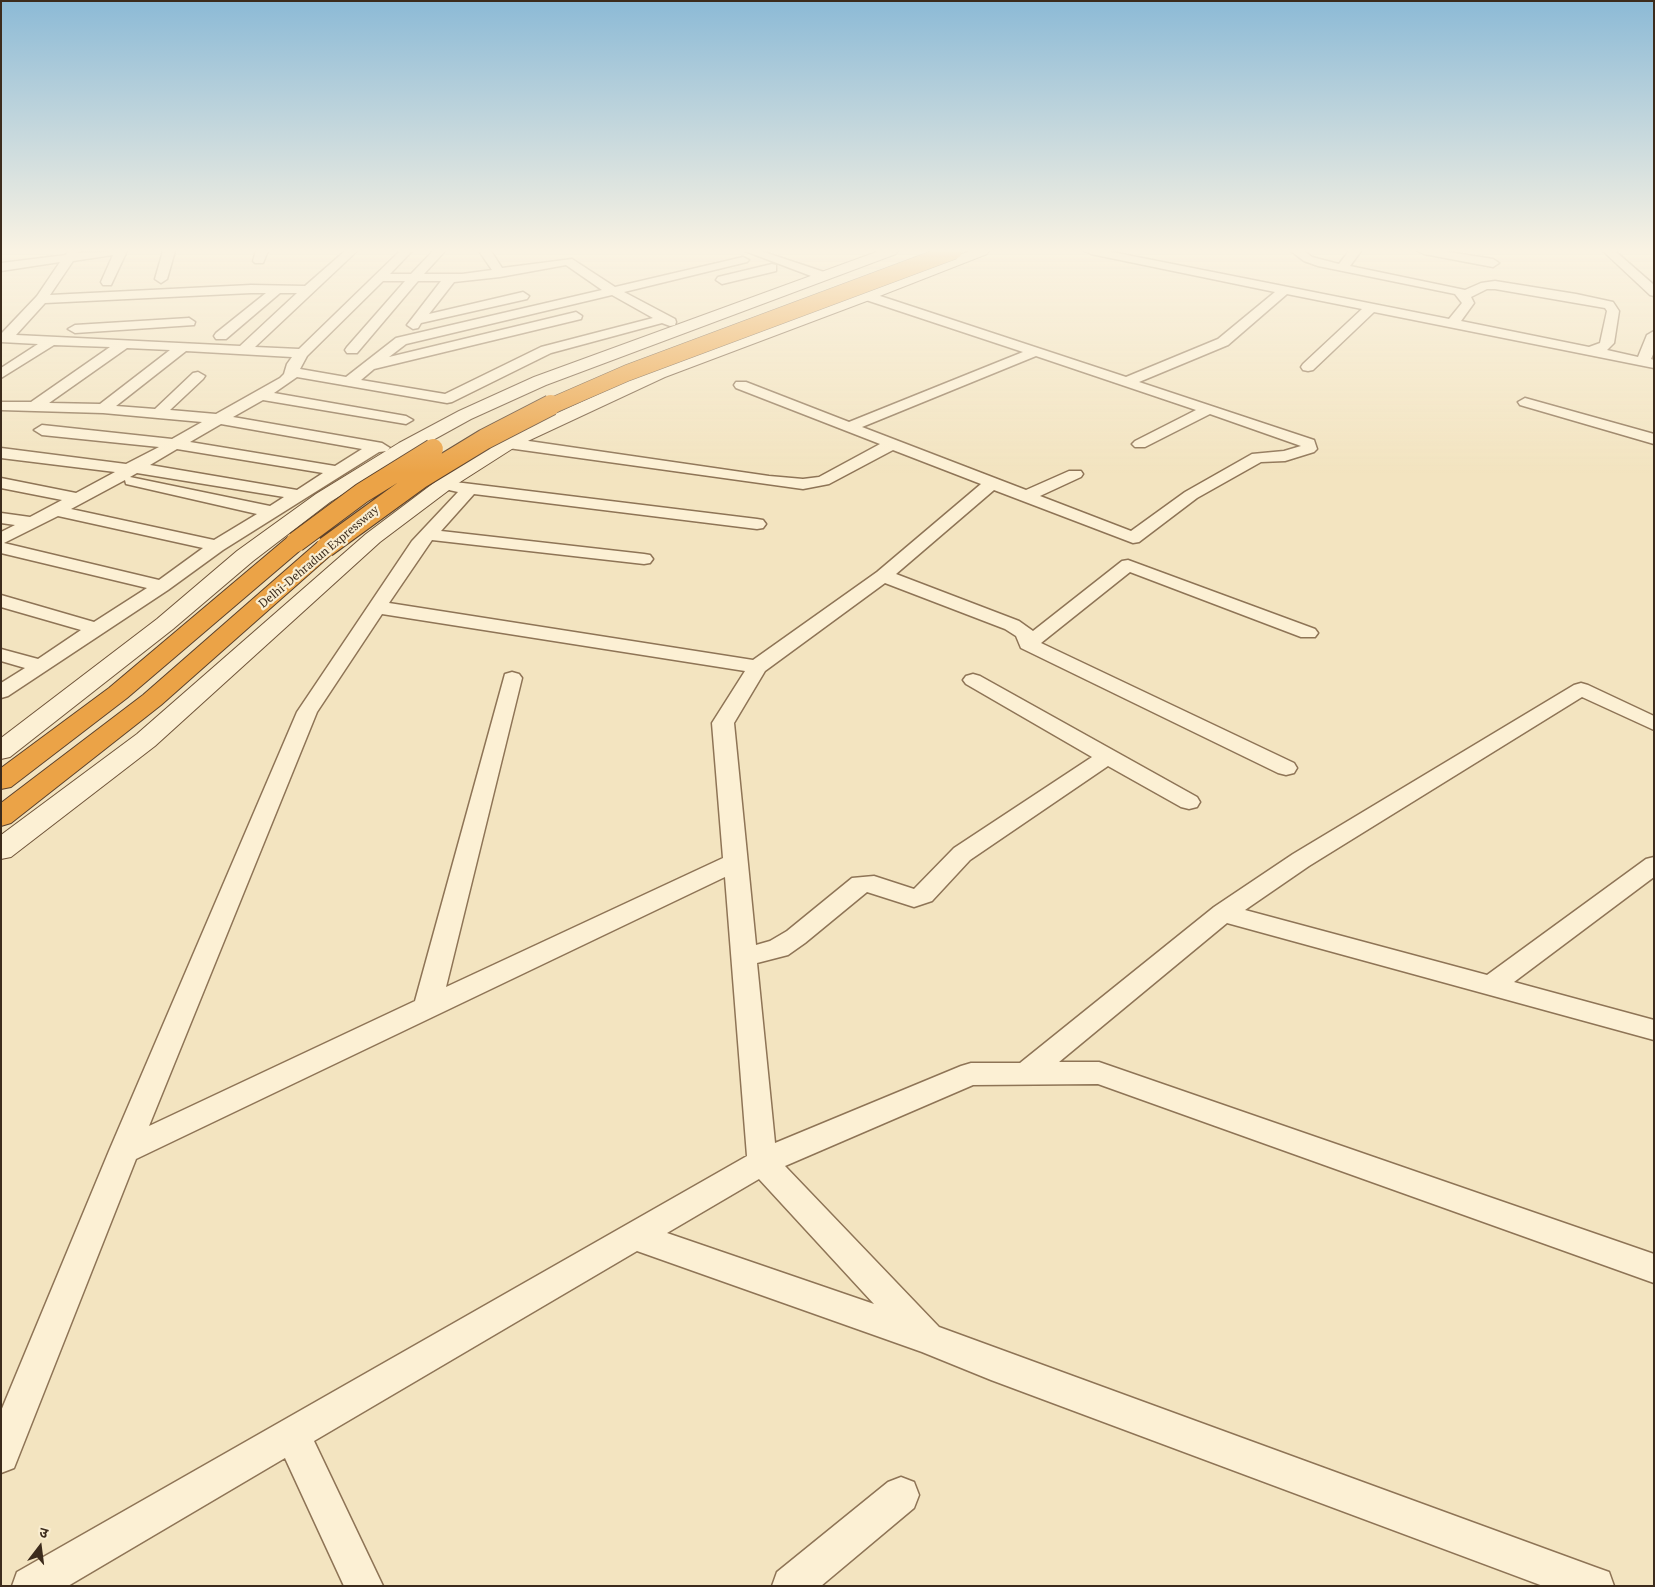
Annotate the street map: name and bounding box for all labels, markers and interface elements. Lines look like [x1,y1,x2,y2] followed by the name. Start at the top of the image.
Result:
[256,503,382,611] street label: Delhi-Dehradun Expressway
[15,1522,65,1572] north arrow
[38,1522,50,1542] text: उ

